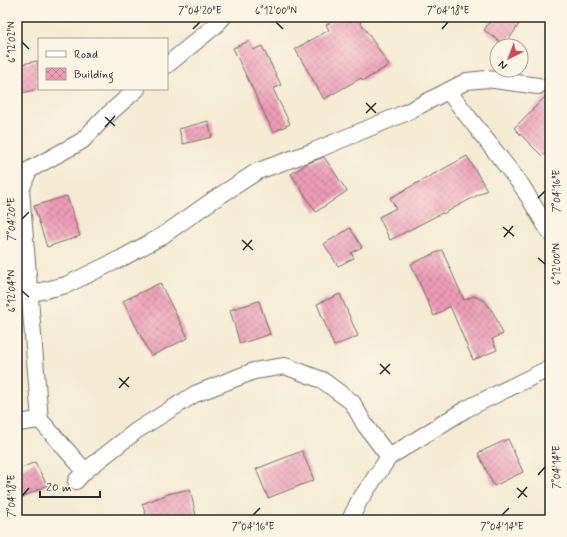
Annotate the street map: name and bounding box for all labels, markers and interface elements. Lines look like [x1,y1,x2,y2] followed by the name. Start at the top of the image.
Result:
[178,4,222,18] text: 7°04'20"E
[255,4,297,18] text: 6°12'00"N
[427,4,469,18] text: 7°04'18"E
[5,21,19,63] text: 6°12'02"N
[38,38,168,90] legend
[489,38,529,78] north arrow
[74,47,98,63] text: Road
[496,57,510,72] text: N
[74,67,114,84] text: Building
[550,169,564,212] text: 7°04'16"E
[5,197,19,241] text: 7°04'20"E
[550,243,564,285] text: 6°12'00"N
[5,270,19,312] text: 6°12'04"N
[550,445,564,489] text: 7°04'14"E
[40,473,100,499] scale bar
[5,475,19,517] text: 7°04'18"E
[46,480,72,496] text: 20 m
[232,520,275,534] text: 7°04'16"E
[480,520,524,534] text: 7°04'14"E

